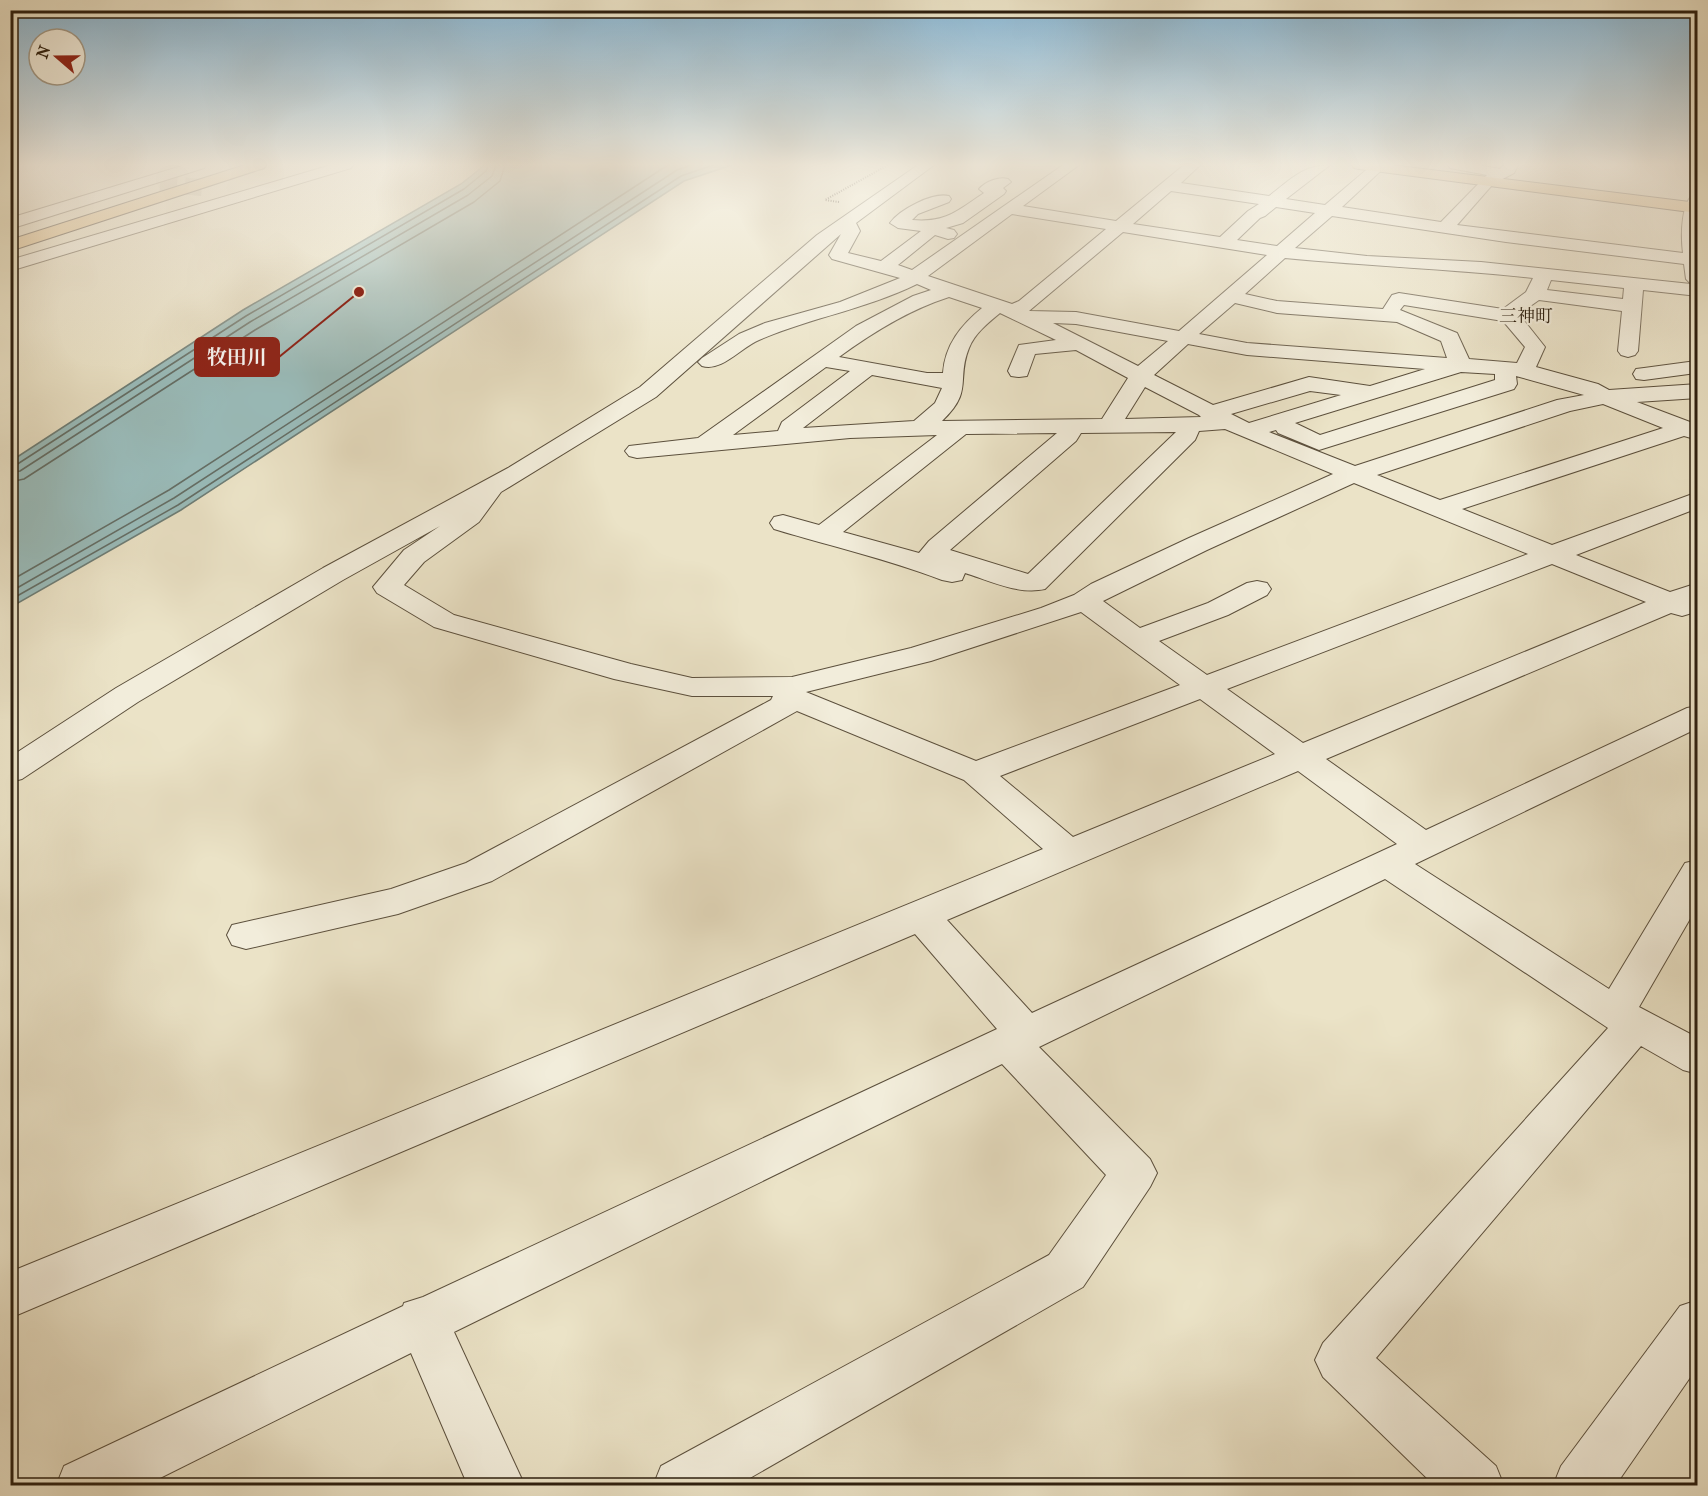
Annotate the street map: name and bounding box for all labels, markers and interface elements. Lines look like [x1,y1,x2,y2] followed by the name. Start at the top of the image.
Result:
[27,27,87,87] north arrow
[32,42,55,61] text: N
[1499,306,1553,327] district label: 三神町
[195,338,279,376] callout: 牧田川
[207,346,267,369] text: 牧田川

